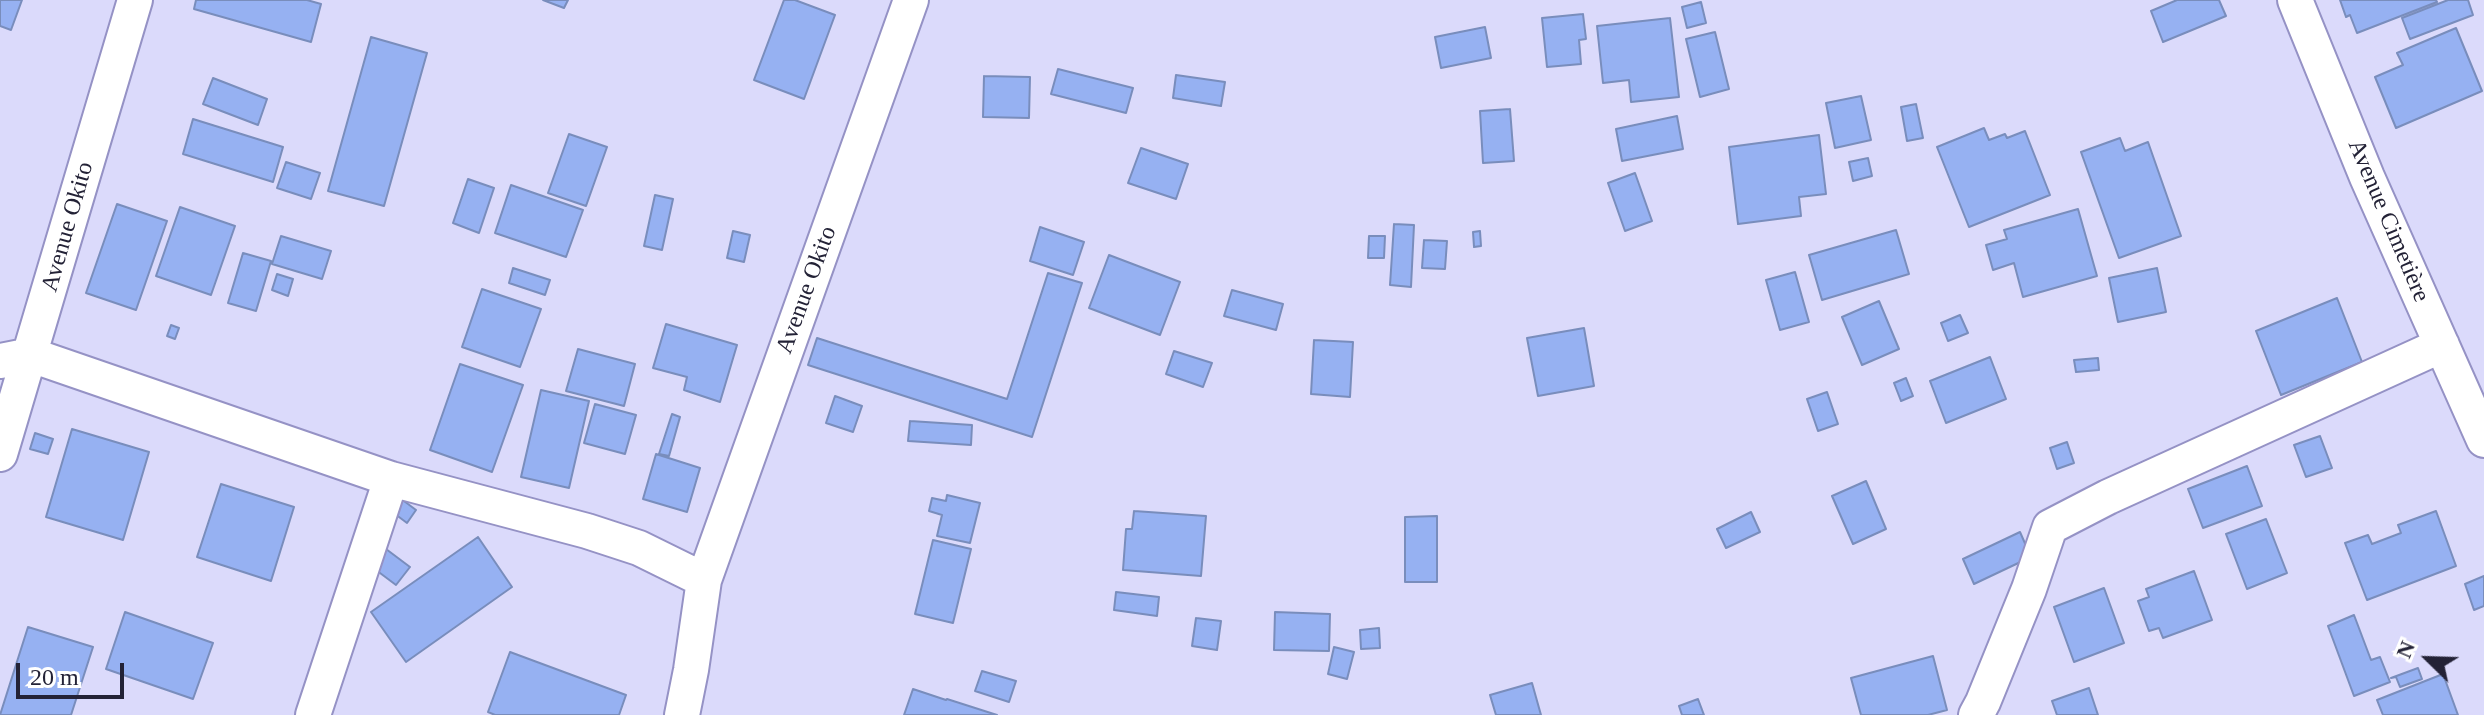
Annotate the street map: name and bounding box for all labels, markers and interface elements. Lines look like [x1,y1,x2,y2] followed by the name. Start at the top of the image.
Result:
[2341,136,2435,306] street label: Avenue Cimetière
[36,159,100,295] street label: Avenue Okito
[771,222,843,358] street label: Avenue Okito
[2388,619,2468,699] north arrow
[2391,637,2420,662] text: N
[20,647,128,697] scale bar
[30,664,79,690] text: 20 m

